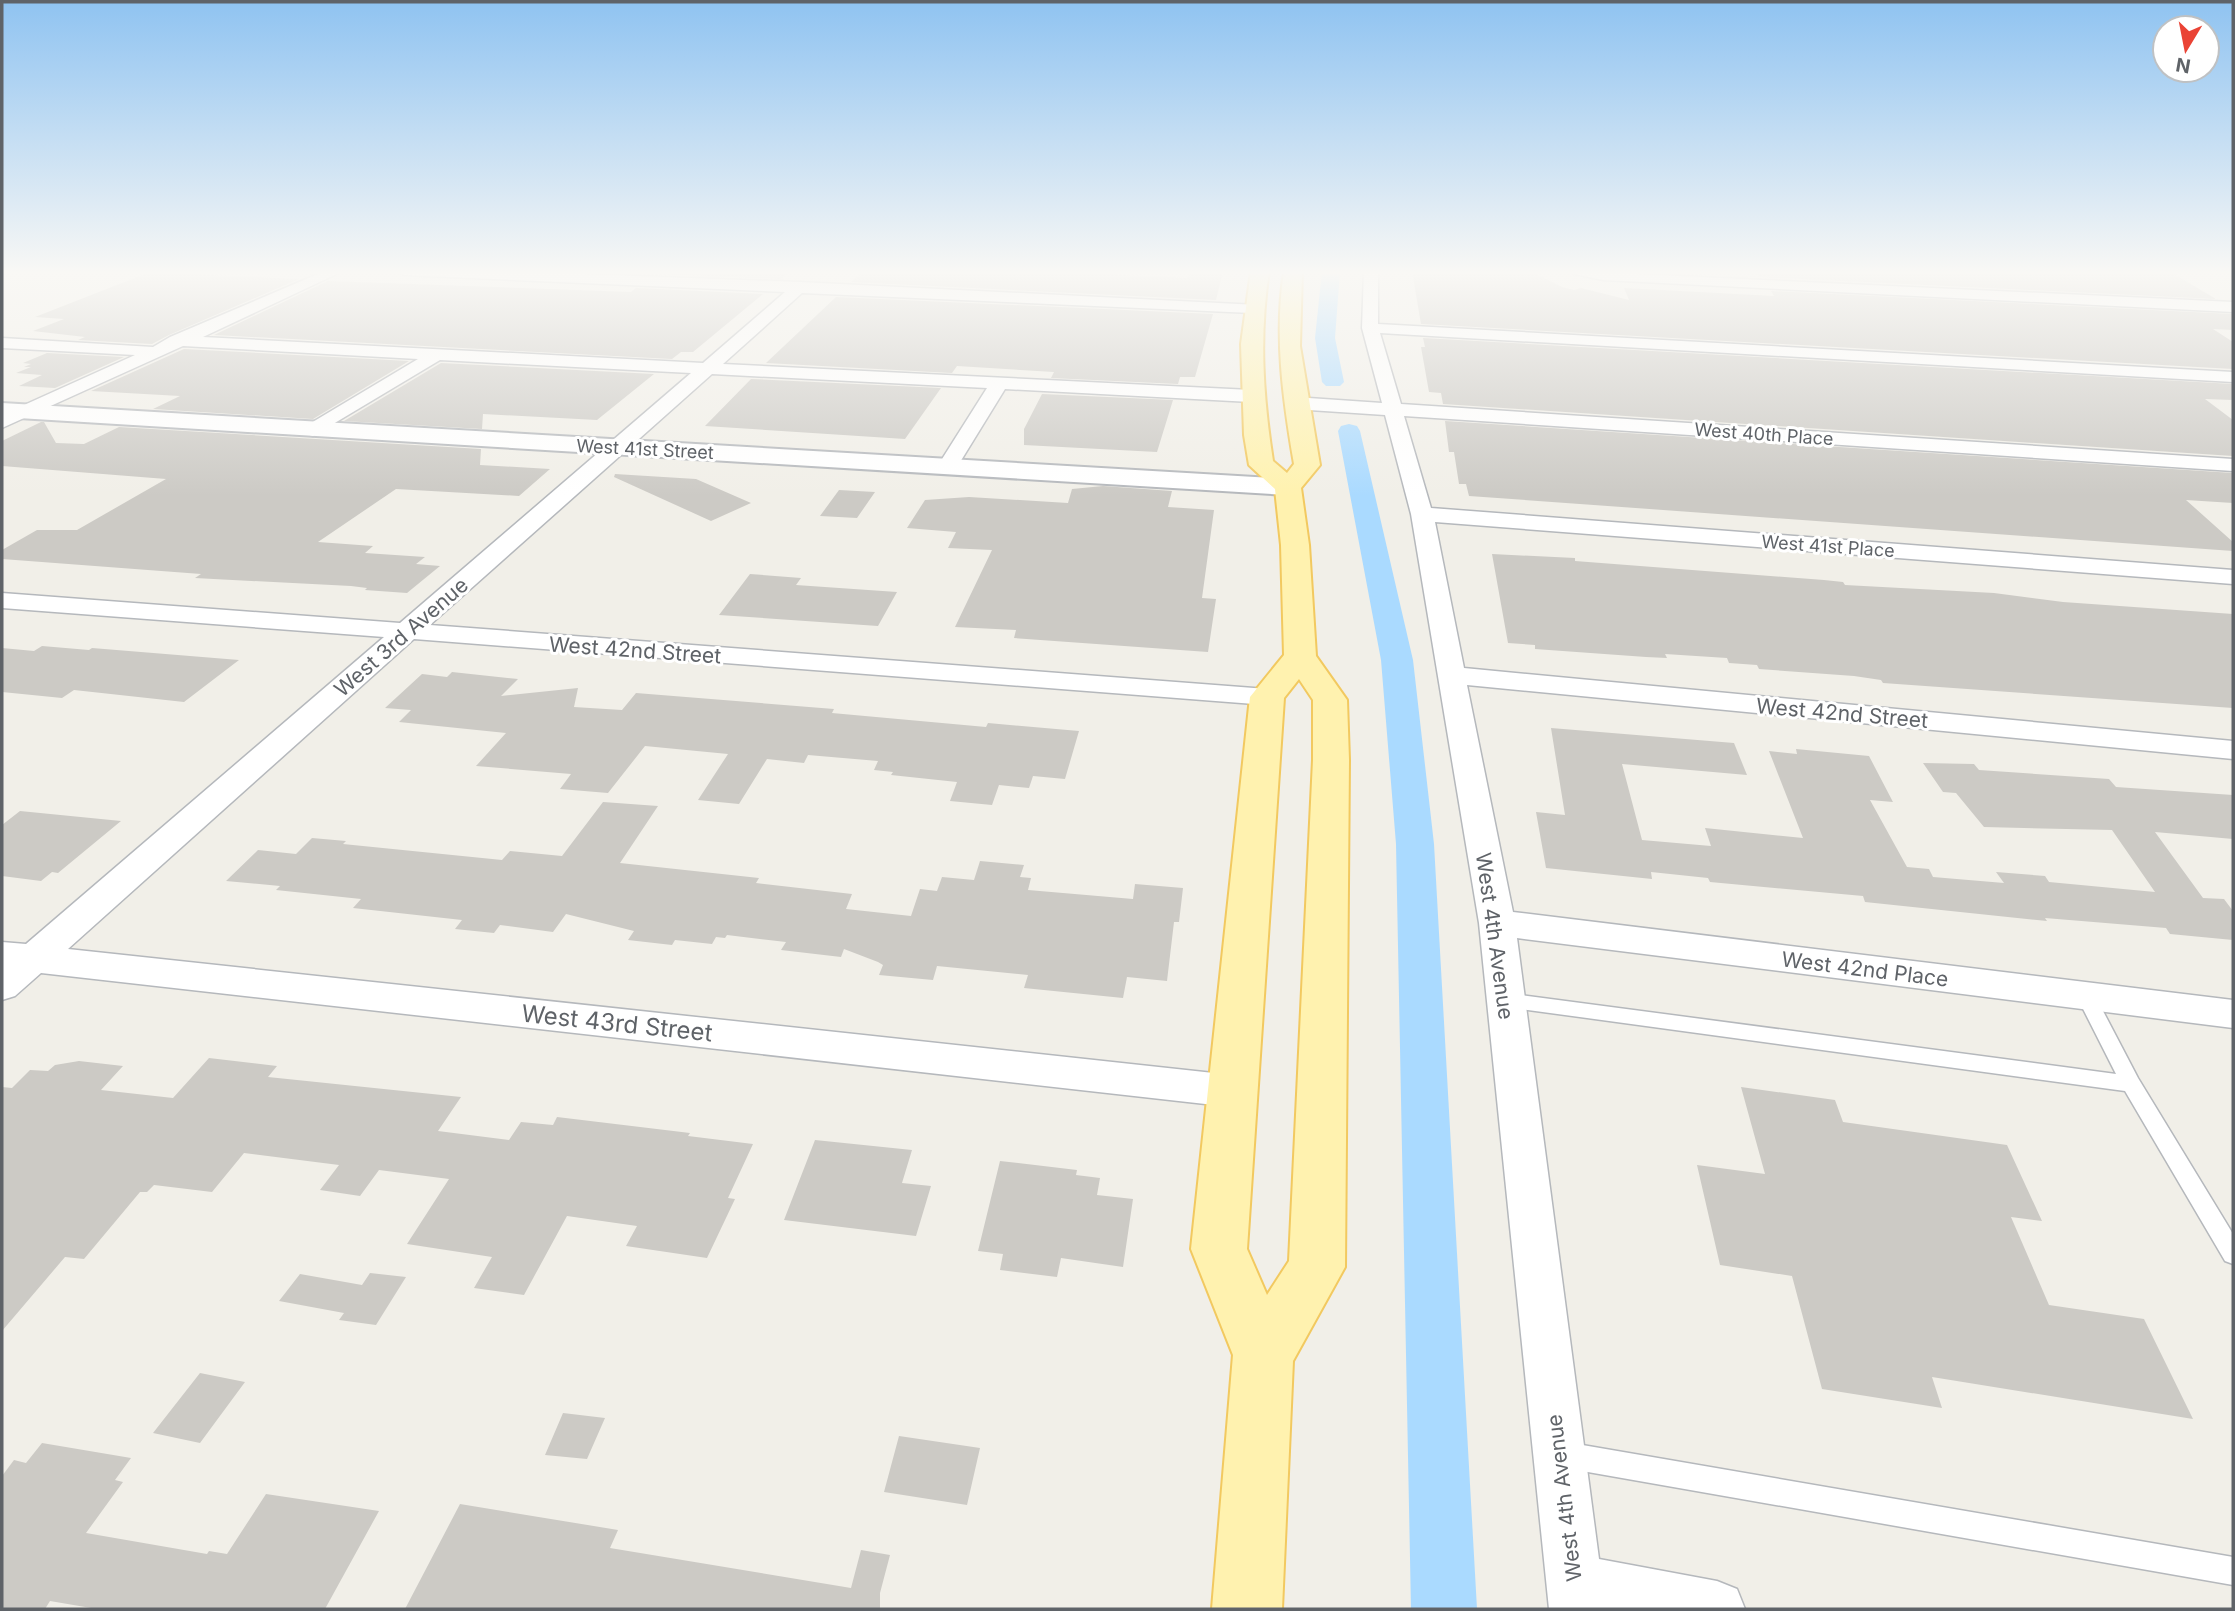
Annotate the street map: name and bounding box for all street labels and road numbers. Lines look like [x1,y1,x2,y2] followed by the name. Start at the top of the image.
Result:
[1694,419,1834,449] street label: West 40th Place
[576,435,714,463] street label: West 41st Street
[1761,531,1895,561] street label: West 41st Place
[329,572,473,702] street label: West 3rd Avenue
[548,632,722,668] street label: West 42nd Street
[1755,693,1929,733] street label: West 42nd Street
[1471,851,1519,1021] street label: West 4th Avenue
[1780,946,1950,992] street label: West 42nd Place
[520,999,714,1047] street label: West 43rd Street
[1541,1413,1587,1583] street label: West 4th Avenue

